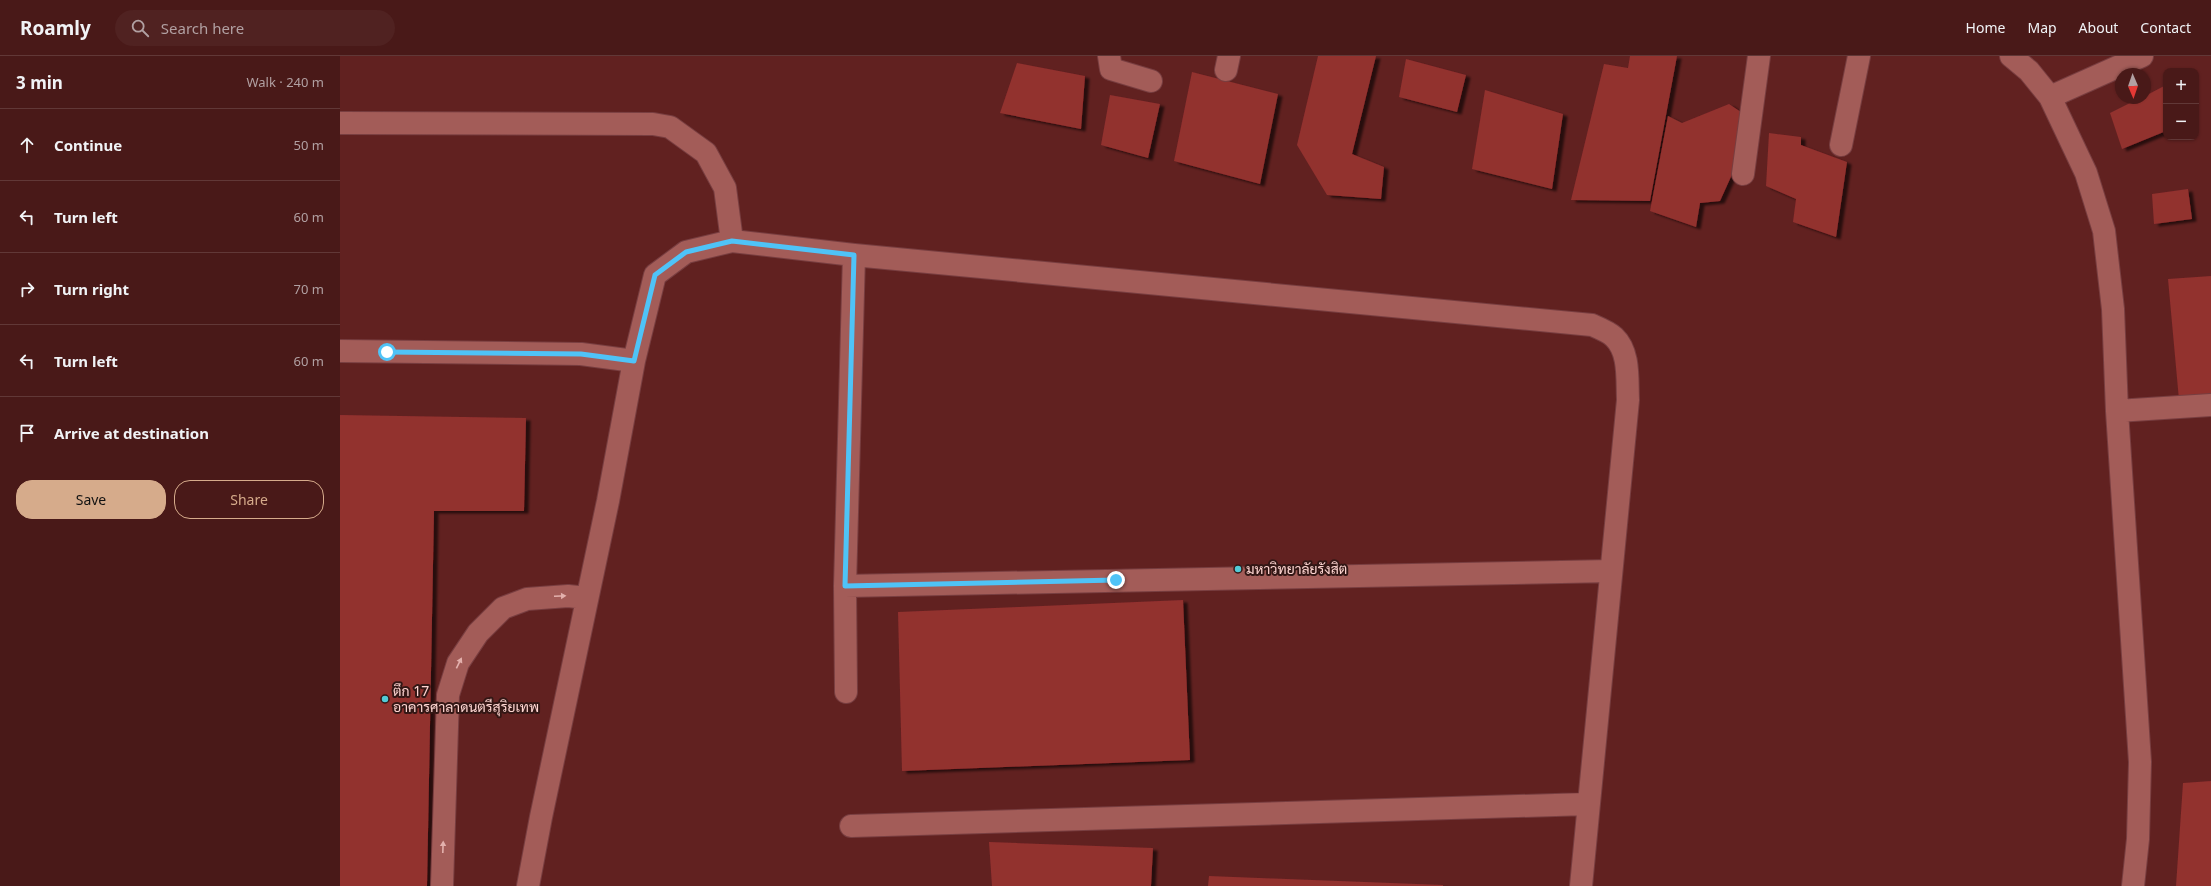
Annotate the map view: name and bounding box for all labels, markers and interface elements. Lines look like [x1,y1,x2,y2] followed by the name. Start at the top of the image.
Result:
[115,10,395,46] search box
[20,15,91,41] text: Roamly
[129,17,151,39] icon: search
[161,18,244,38] text: Search here
[1966,18,2005,37] text: Home
[2027,18,2057,37] text: Map
[2079,18,2118,37] text: About
[2140,18,2191,37] text: Contact
[2115,68,2151,104] north arrow
[2163,68,2199,140] map controls
[2163,68,2199,104] button: +
[16,71,63,94] text: 3 min
[246,73,324,91] text: Walk · 240 m
[2163,104,2199,140] button: −
[16,134,38,156] icon: ahead
[54,135,122,155] text: Continue
[294,136,324,154] text: 50 m
[16,206,38,228] icon: left
[54,207,118,227] text: Turn left
[294,208,324,226] text: 60 m
[16,278,38,300] icon: right
[54,279,129,299] text: Turn right
[294,280,324,298] text: 70 m
[378,343,396,361] route start
[16,350,38,372] icon: left
[54,351,118,371] text: Turn left
[294,352,324,370] text: 60 m
[16,422,38,444] icon: arrive
[54,423,209,443] text: Arrive at destination
[16,480,166,519] button: Save
[174,480,324,519] button: Share
[1246,559,1347,578] place label: มหาวิทยาลัยรังสิต
[1233,564,1243,574] marker: มหาวิทยาลัยรังสิต
[1107,571,1125,589] route end
[554,593,566,600] one-way arrow
[456,657,463,669] one-way arrow
[393,681,539,717] place label: ตึก 17 อาคารศาลาดนตรีสุริยเทพ
[380,694,390,704] marker: ตึก 17 อาคารศาลาดนตรีสุริยเทพ
[440,840,446,853] one-way arrow

